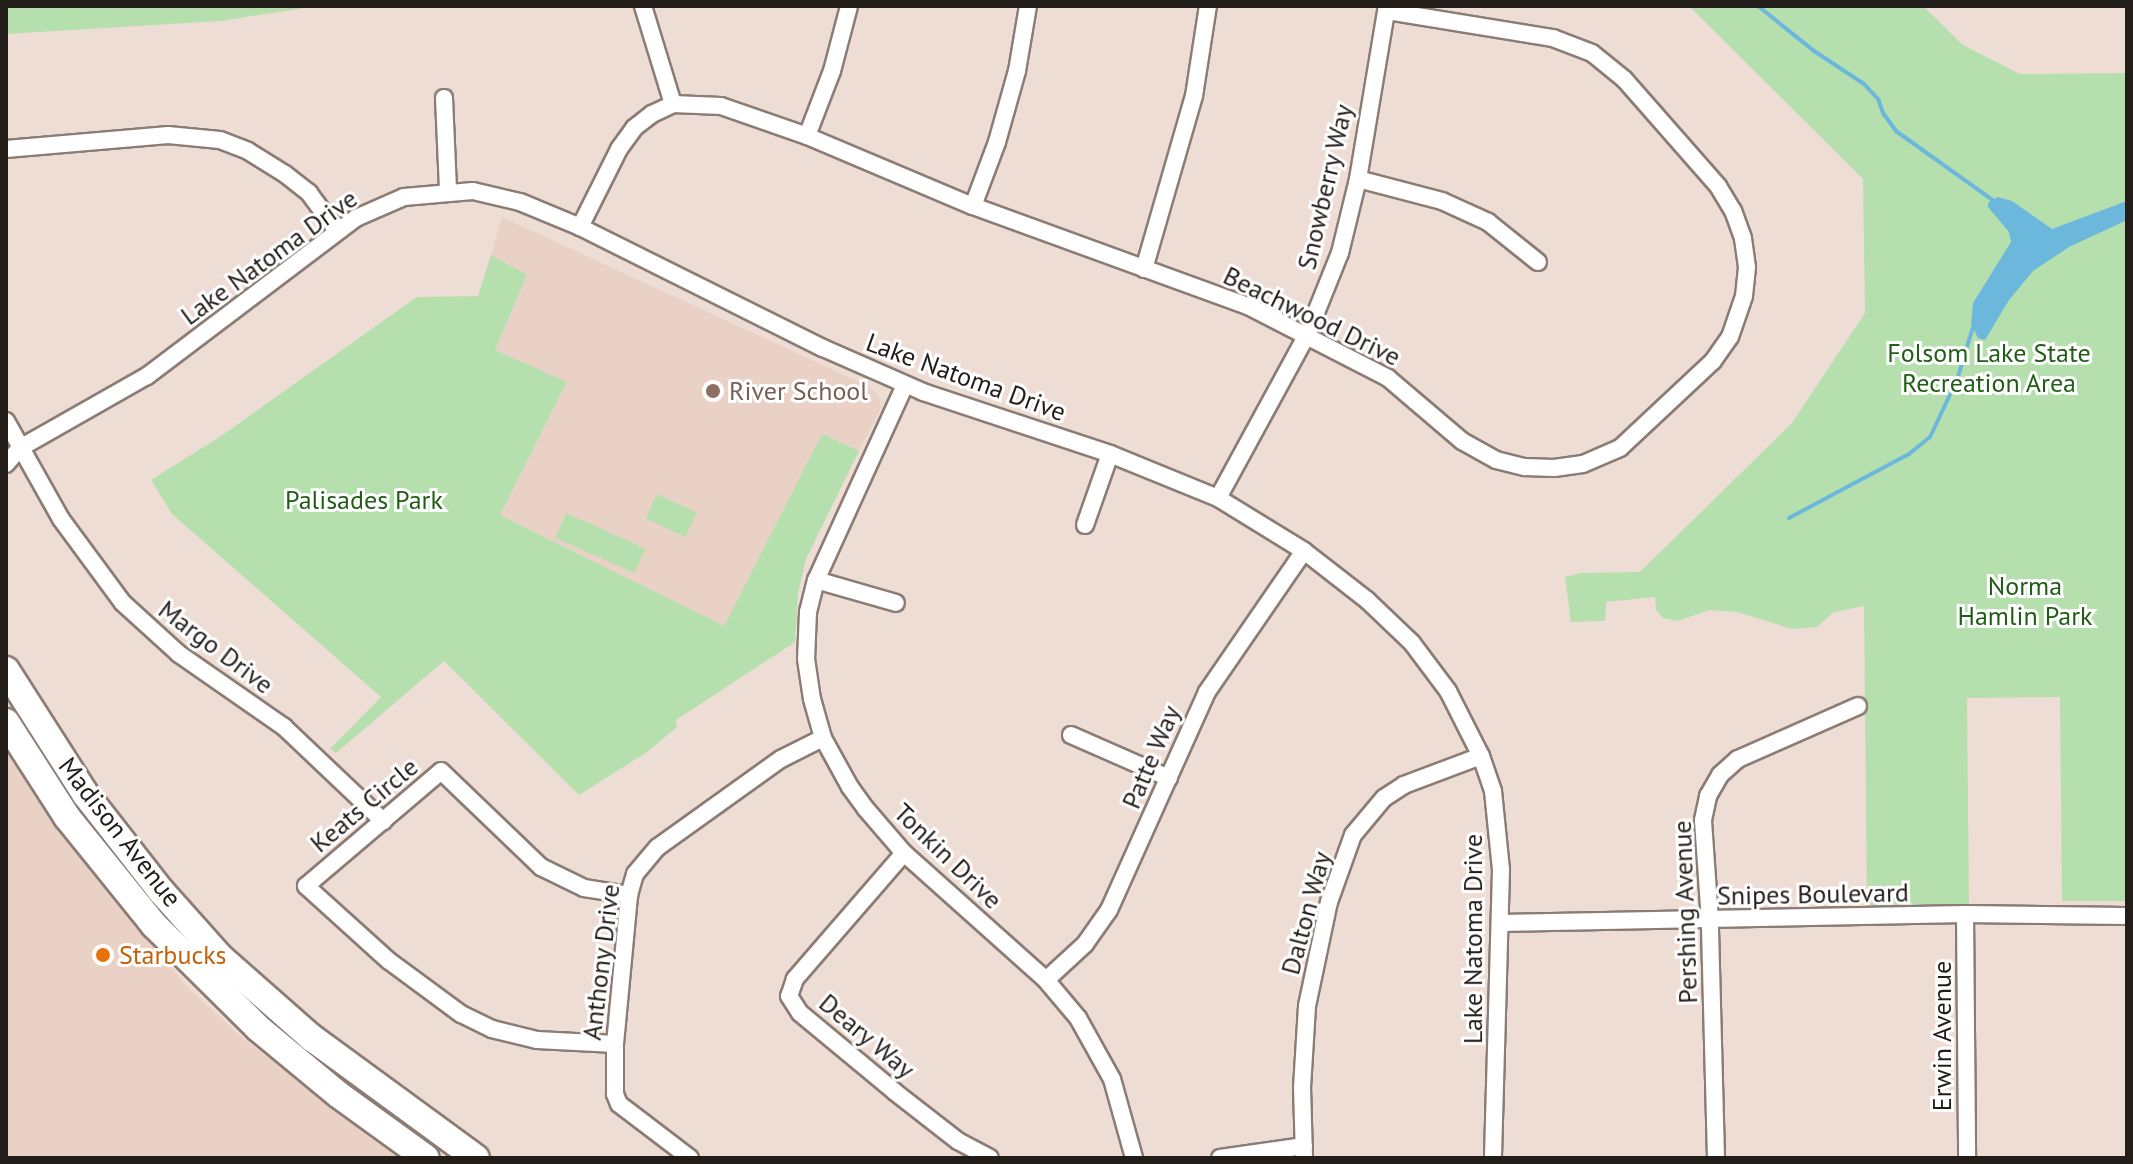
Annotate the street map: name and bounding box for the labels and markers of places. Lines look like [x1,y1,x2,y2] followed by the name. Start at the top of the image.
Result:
[729,375,868,407] place label: River School
[704,382,722,400] marker: River School
[119,939,227,971] place label: Starbucks
[94,946,112,964] marker: Starbucks

